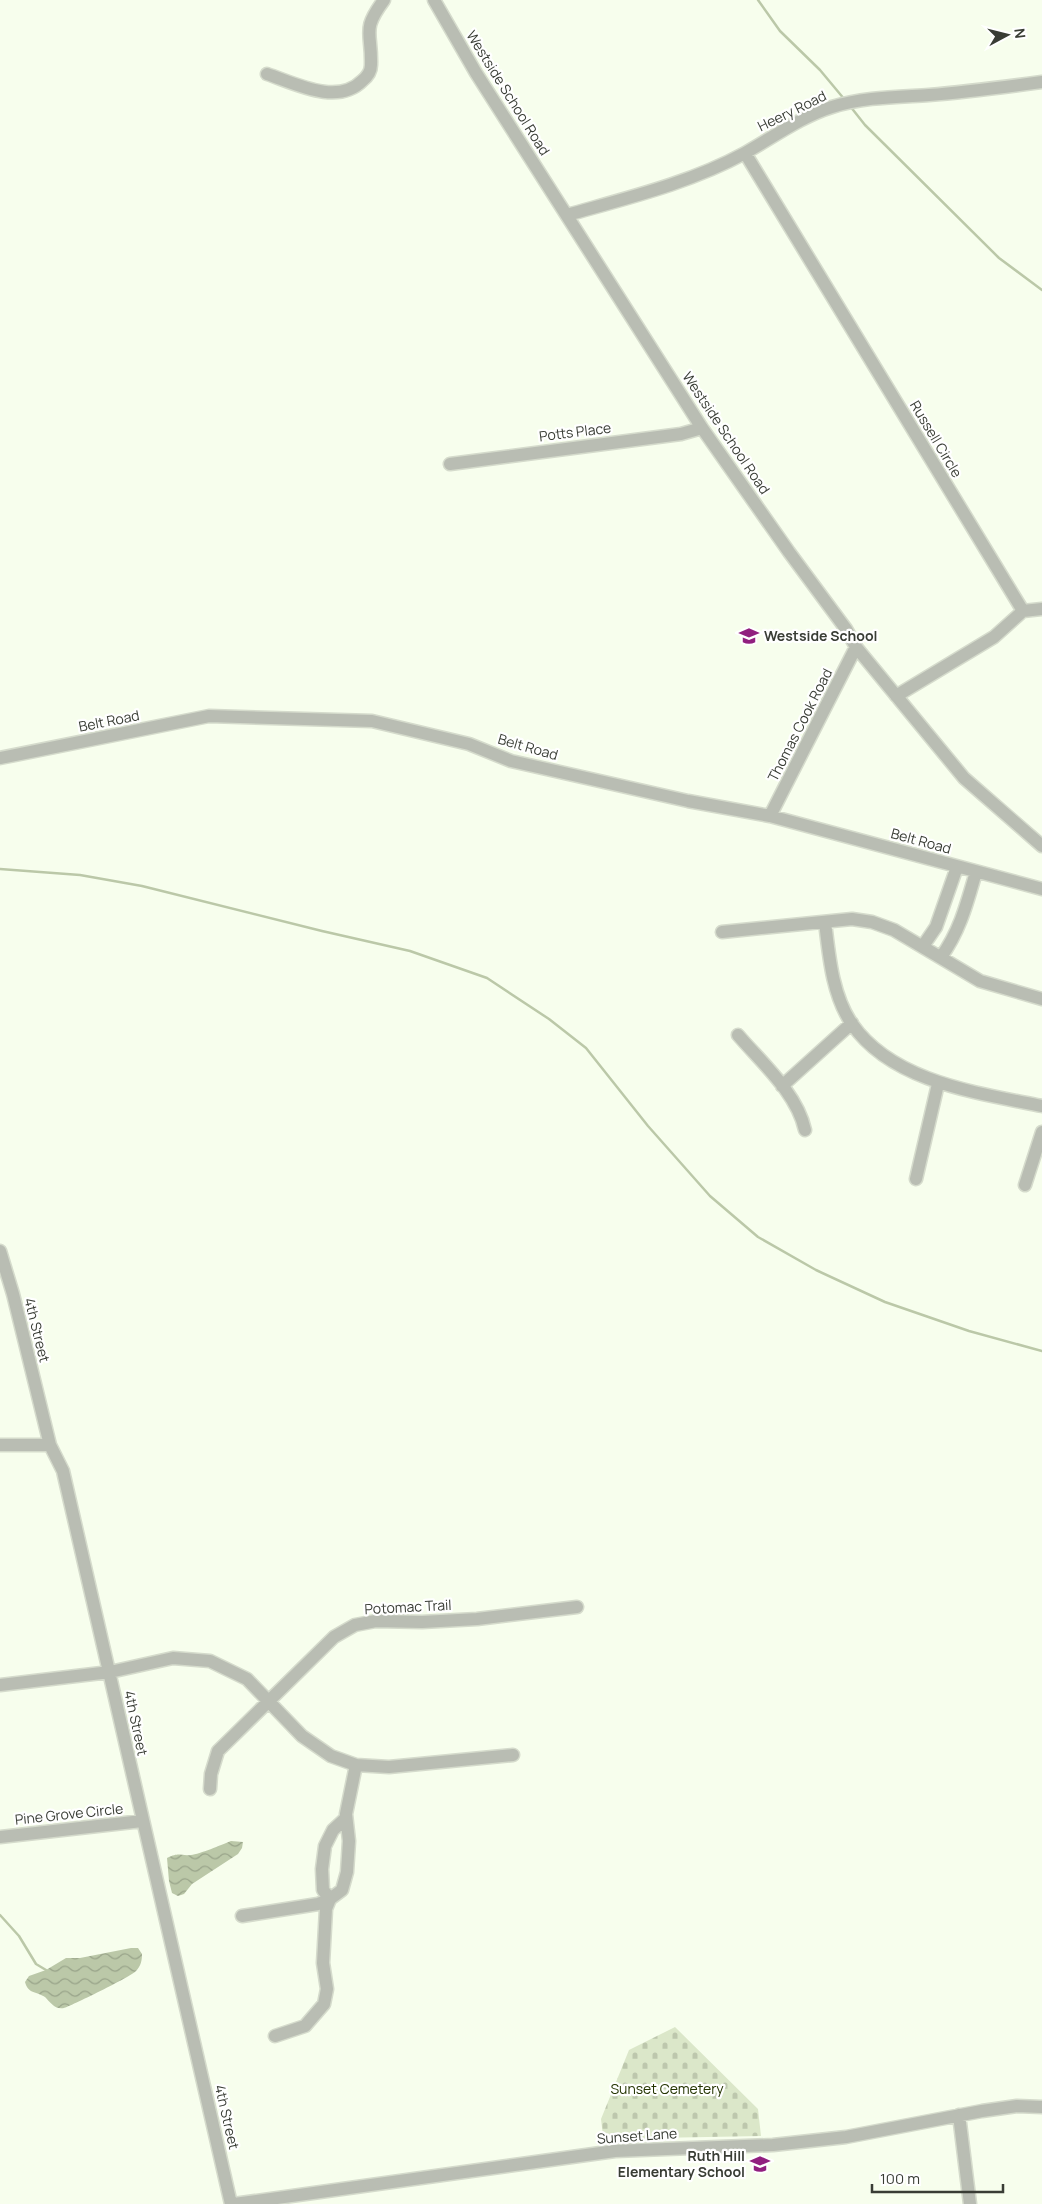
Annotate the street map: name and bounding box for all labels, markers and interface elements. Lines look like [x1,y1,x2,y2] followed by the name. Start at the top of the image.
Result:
[982,10,1032,60] north arrow
[462,27,555,159] street label: Westside School Road
[1010,27,1030,40] text: N
[754,86,829,135] street label: Heery Road
[678,368,774,498] street label: Westside School Road
[906,397,967,481] street label: Russell Circle
[538,418,612,445] street label: Potts Place
[738,625,760,647] school or university icon: Westside School
[764,626,878,645] place label: Westside School
[763,665,836,784] street label: Thomas Cook Road
[77,705,141,736] street label: Belt Road
[496,729,560,764] street label: Belt Road
[889,823,953,858] street label: Belt Road
[20,1296,55,1365] street label: 4th Street
[364,1595,452,1618] street label: Potomac Trail
[120,1689,153,1758] street label: 4th Street
[14,1798,124,1829] street label: Pine Grove Circle
[610,2079,724,2098] park label: Sunset Cemetery
[211,2083,244,2152] street label: 4th Street
[596,2123,678,2148] street label: Sunset Lane
[618,2146,745,2181] place label: Ruth Hill Elementary School
[749,2153,771,2175] school or university icon: Ruth Hill Elementary School
[872,2162,1003,2194] scale bar
[880,2168,920,2189] text: 100 m

